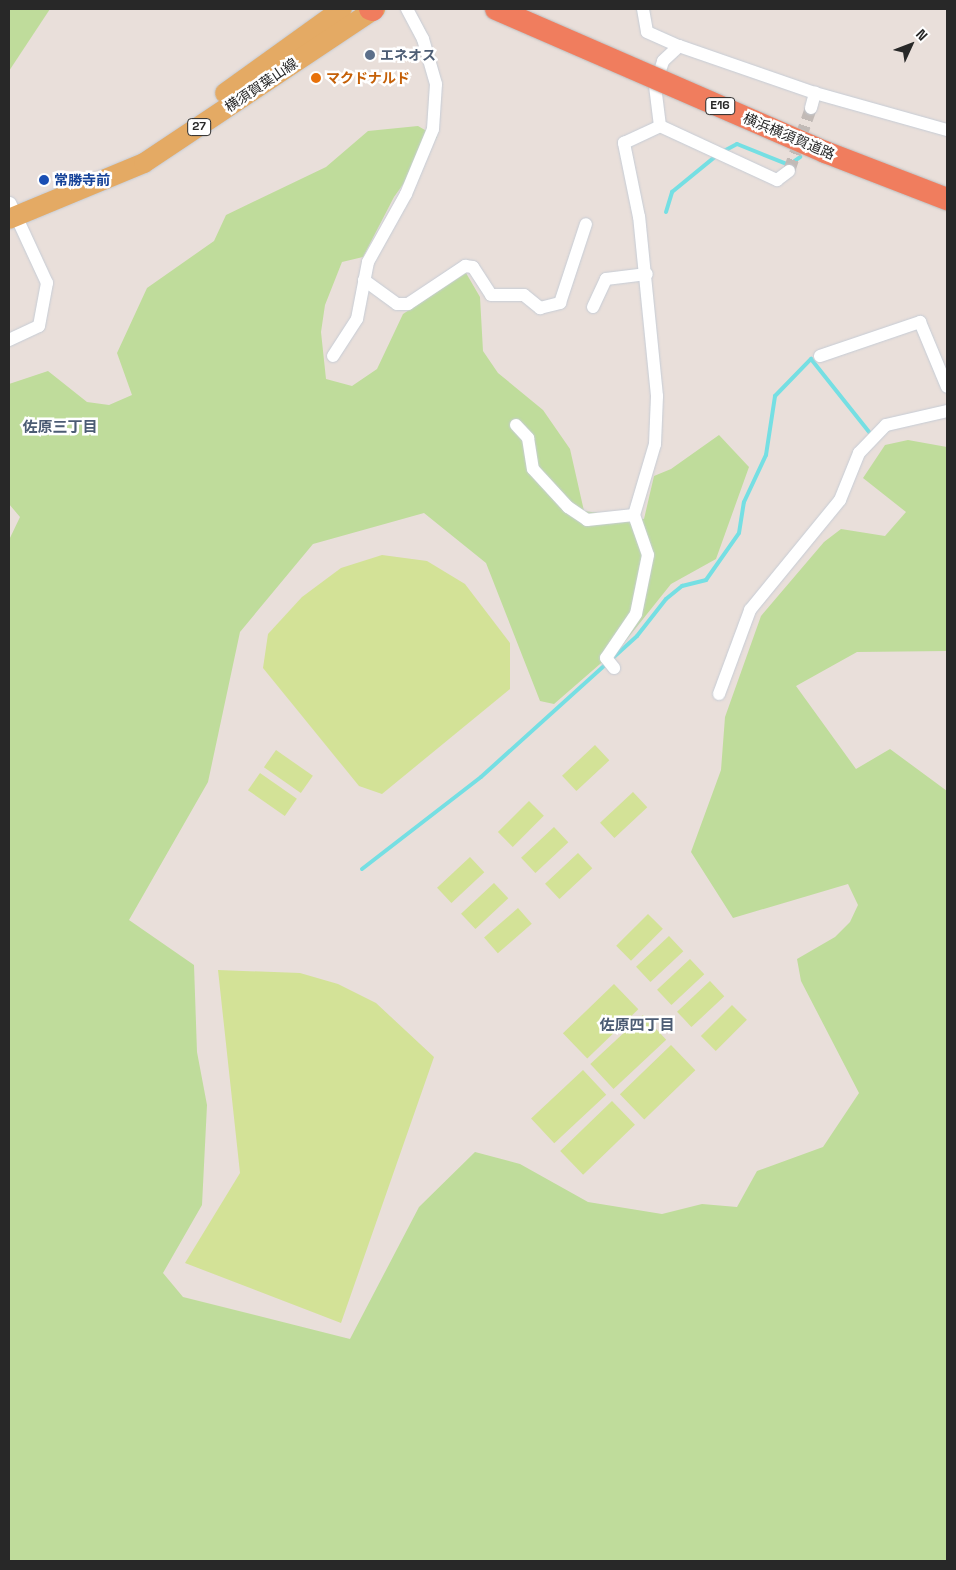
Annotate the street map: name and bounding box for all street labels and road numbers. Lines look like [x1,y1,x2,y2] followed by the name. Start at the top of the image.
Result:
[221,55,301,115] street label: 横須賀葉山線
[705,96,735,115] road number: E16
[741,109,837,163] street label: 横浜横須賀道路
[186,118,212,136] road number: 27

